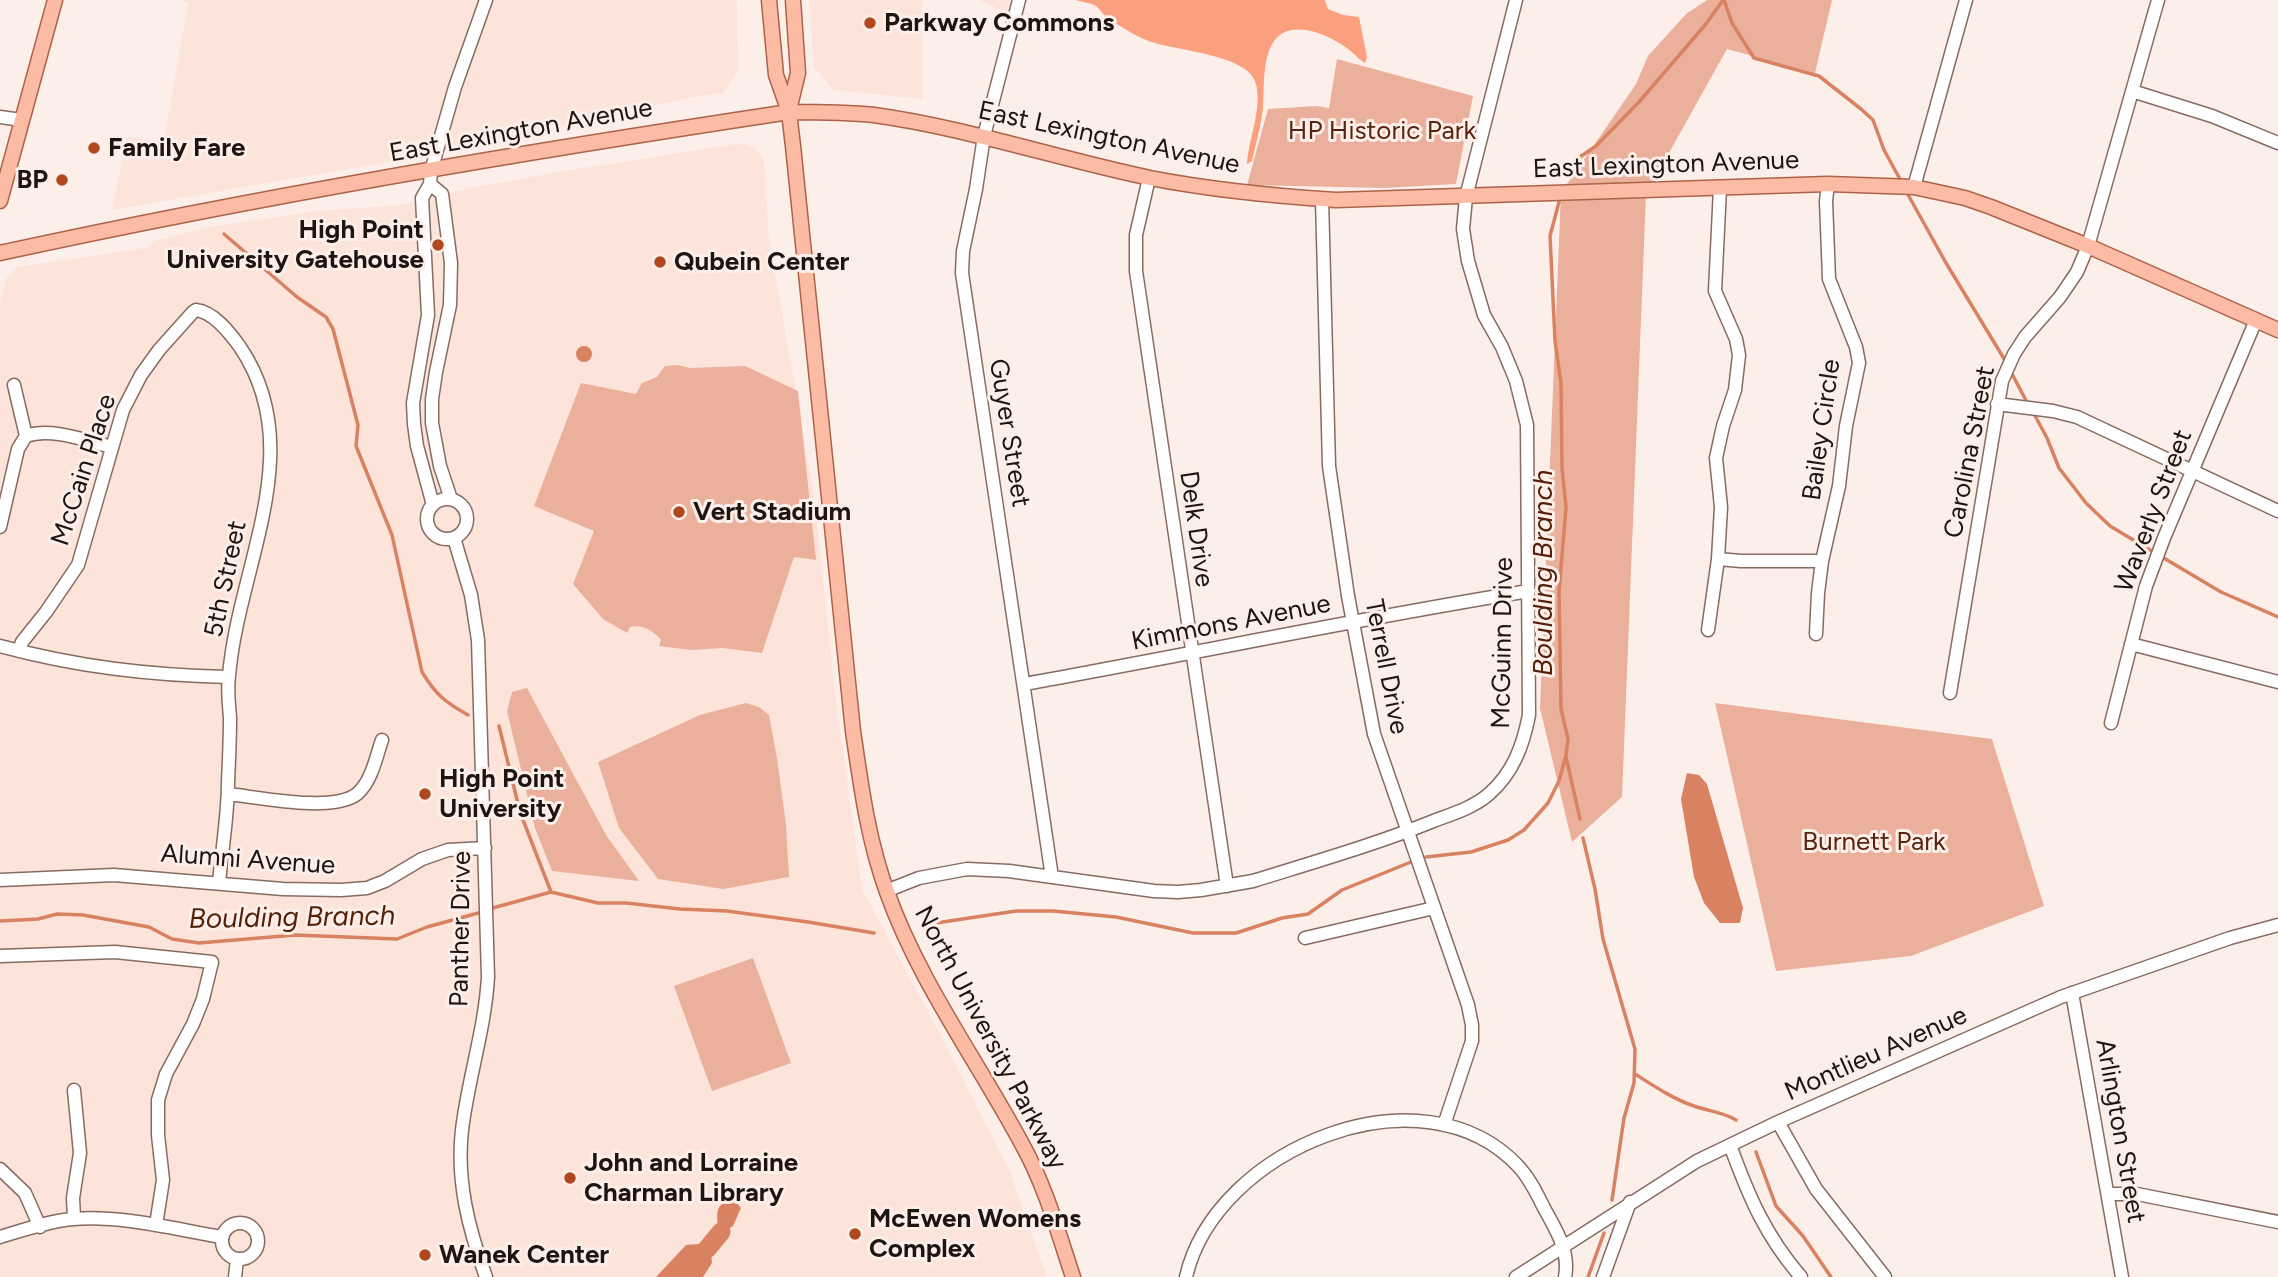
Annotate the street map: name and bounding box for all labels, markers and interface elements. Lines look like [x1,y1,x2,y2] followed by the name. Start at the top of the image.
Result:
[884,7,1114,39] place label: Parkway Commons
[862,15,878,31] marker: Parkway Commons
[387,93,655,169] street label: East Lexington Avenue
[975,95,1243,181] street label: East Lexington Avenue
[1288,115,1476,147] park label: HP Historic Park
[108,132,245,164] place label: Family Fare
[86,140,102,156] marker: Family Fare
[1532,145,1800,185] street label: East Lexington Avenue
[16,164,48,196] place label: BP
[54,172,70,188] marker: BP
[166,214,424,276] place label: High Point University Gatehouse
[430,237,446,253] marker: High Point University Gatehouse
[674,246,849,278] place label: Qubein Center
[652,254,668,270] marker: Qubein Center
[982,357,1036,509] street label: Guyer Street
[1797,357,1847,503] street label: Bailey Circle
[1938,363,2002,541] street label: Carolina Street
[45,390,123,550] street label: McCain Place
[2109,425,2199,597] street label: Waverly Street
[1172,469,1220,589] street label: Delk Drive
[1527,470,1561,676] water label: Boulding Branch
[693,496,851,528] place label: Vert Stadium
[671,504,687,520] marker: Vert Stadium
[198,518,254,640] street label: 5th Street
[1486,557,1520,729] street label: McGuinn Drive
[1129,588,1333,658] street label: Kimmons Avenue
[1358,597,1414,737] street label: Terrell Drive
[439,763,565,824] place label: High Point University
[417,786,433,802] marker: High Point University
[1802,826,1946,858] park label: Burnett Park
[160,838,336,882] street label: Alumni Avenue
[444,851,478,1007] street label: Panther Drive
[188,899,396,937] water label: Boulding Branch
[907,901,1073,1175] street label: North University Parkway
[1780,1000,1972,1108] street label: Montlieu Avenue
[2088,1036,2152,1226] street label: Arlington Street
[584,1147,798,1208] place label: John and Lorraine Charman Library
[562,1170,578,1186] marker: John and Lorraine Charman Library
[869,1203,1081,1264] place label: McEwen Womens Complex
[847,1226,863,1242] marker: McEwen Womens Complex
[439,1239,609,1271] place label: Wanek Center
[417,1247,433,1263] marker: Wanek Center

